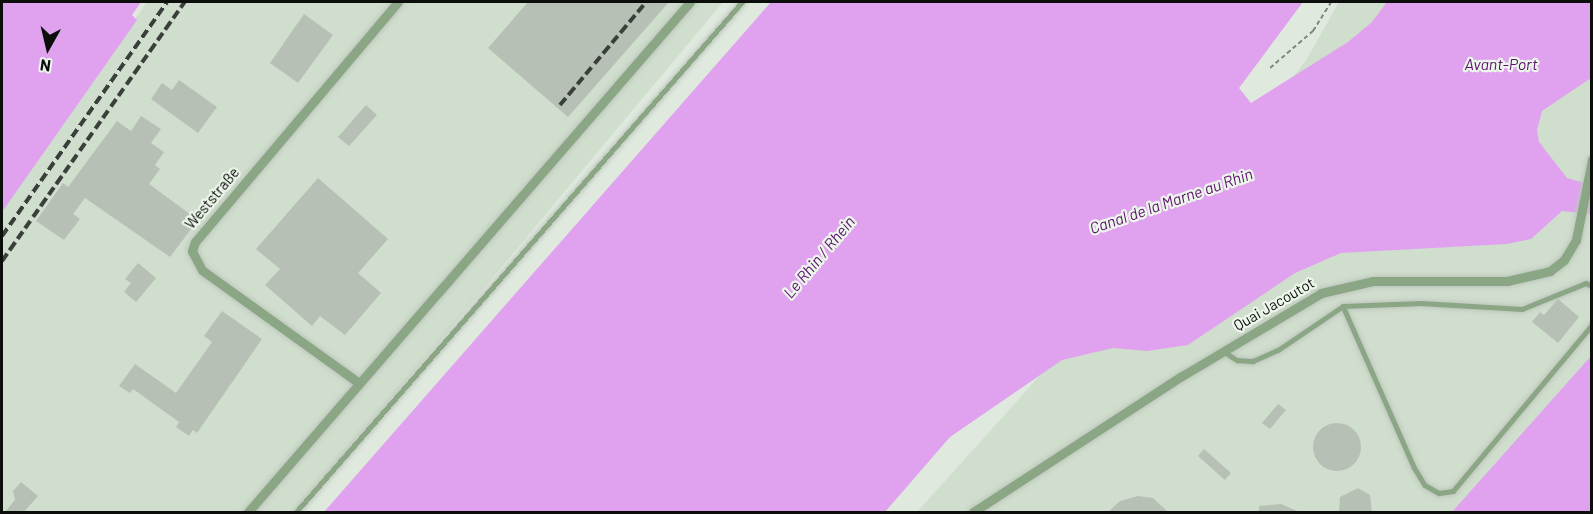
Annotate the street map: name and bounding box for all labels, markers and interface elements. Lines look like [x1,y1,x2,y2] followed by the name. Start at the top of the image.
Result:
[18,18,78,78] north arrow
[1464,54,1538,74] water label: Avant-Port
[39,56,52,76] text: N
[181,163,243,233] street label: Weststraße
[1087,164,1255,238] water label: Canal de la Marne au Rhin
[779,212,859,302] water label: Le Rhin / Rhein
[1230,274,1318,334] street label: Quai Jacoutot

